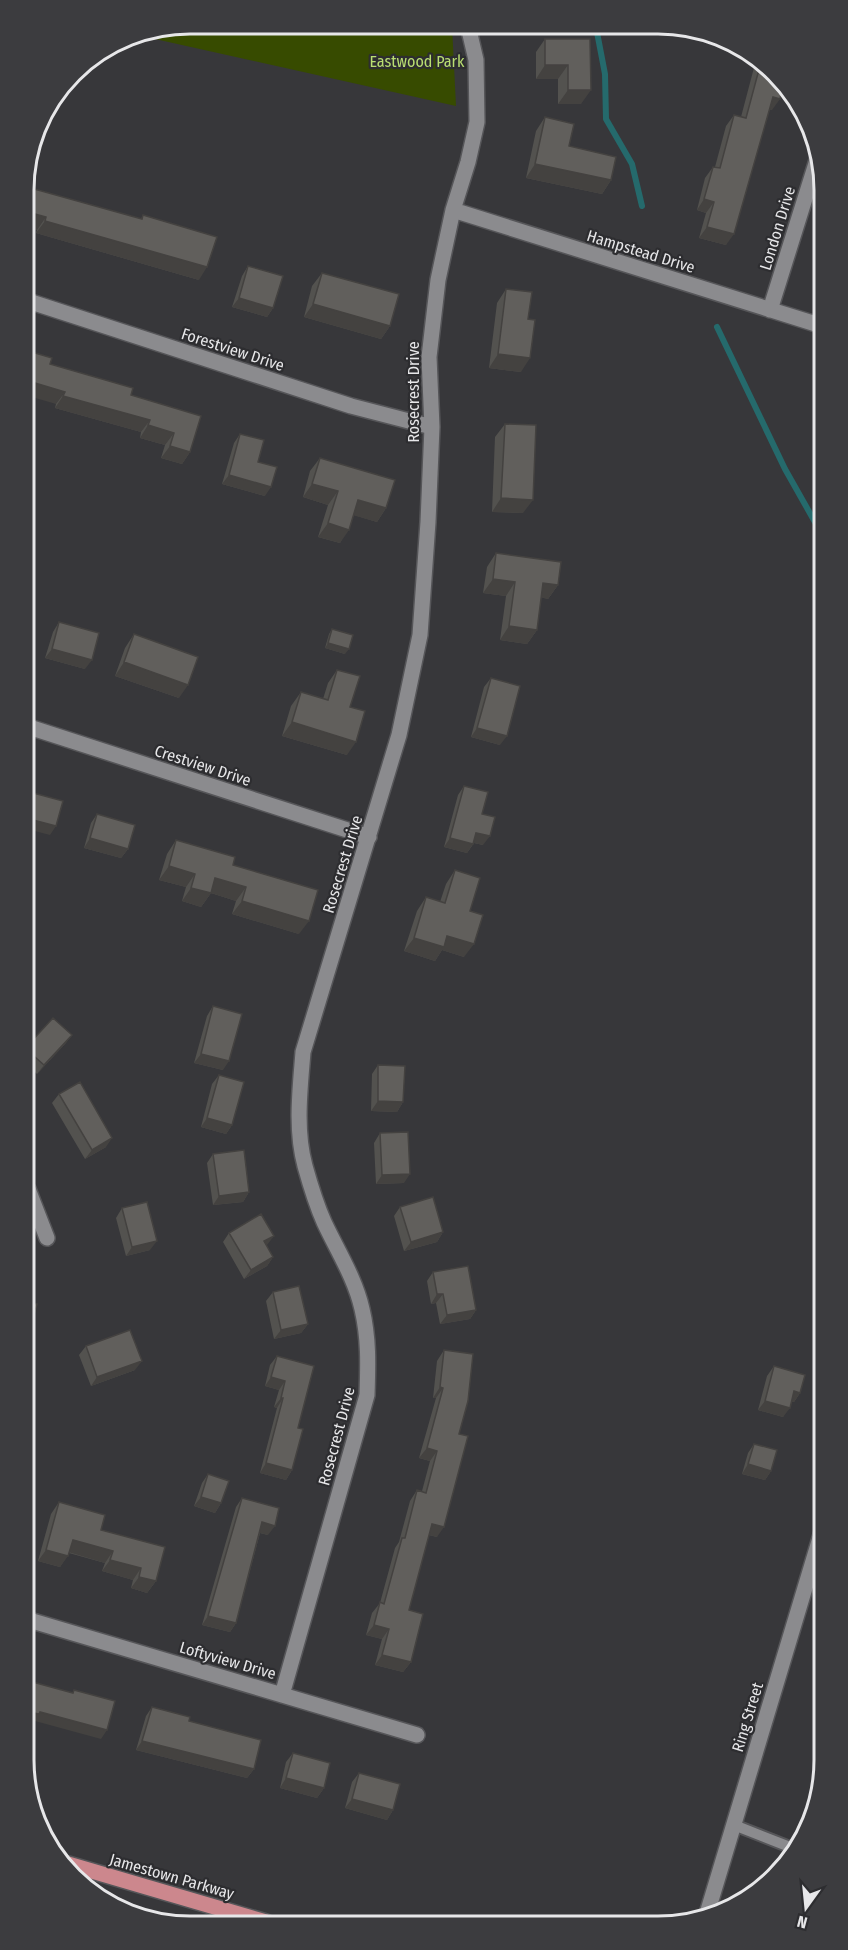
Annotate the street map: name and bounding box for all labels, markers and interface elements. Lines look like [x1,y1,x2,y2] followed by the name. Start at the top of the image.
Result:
[369,52,465,71] park label: Eastwood Park
[756,184,799,272] street label: London Drive
[585,226,697,277] street label: Hampstead Drive
[179,324,287,375] street label: Forestview Drive
[404,341,423,443] street label: Rosecrest Drive
[152,741,253,790] street label: Crestview Drive
[319,813,366,915] street label: Rosecrest Drive
[314,1385,359,1487] street label: Rosecrest Drive
[177,1638,278,1683] street label: Loftyview Drive
[728,1679,767,1754] street label: Ring Street
[107,1850,237,1904] street label: Jamestown Parkway
[776,1878,836,1938] north arrow
[795,1912,809,1932] text: N

